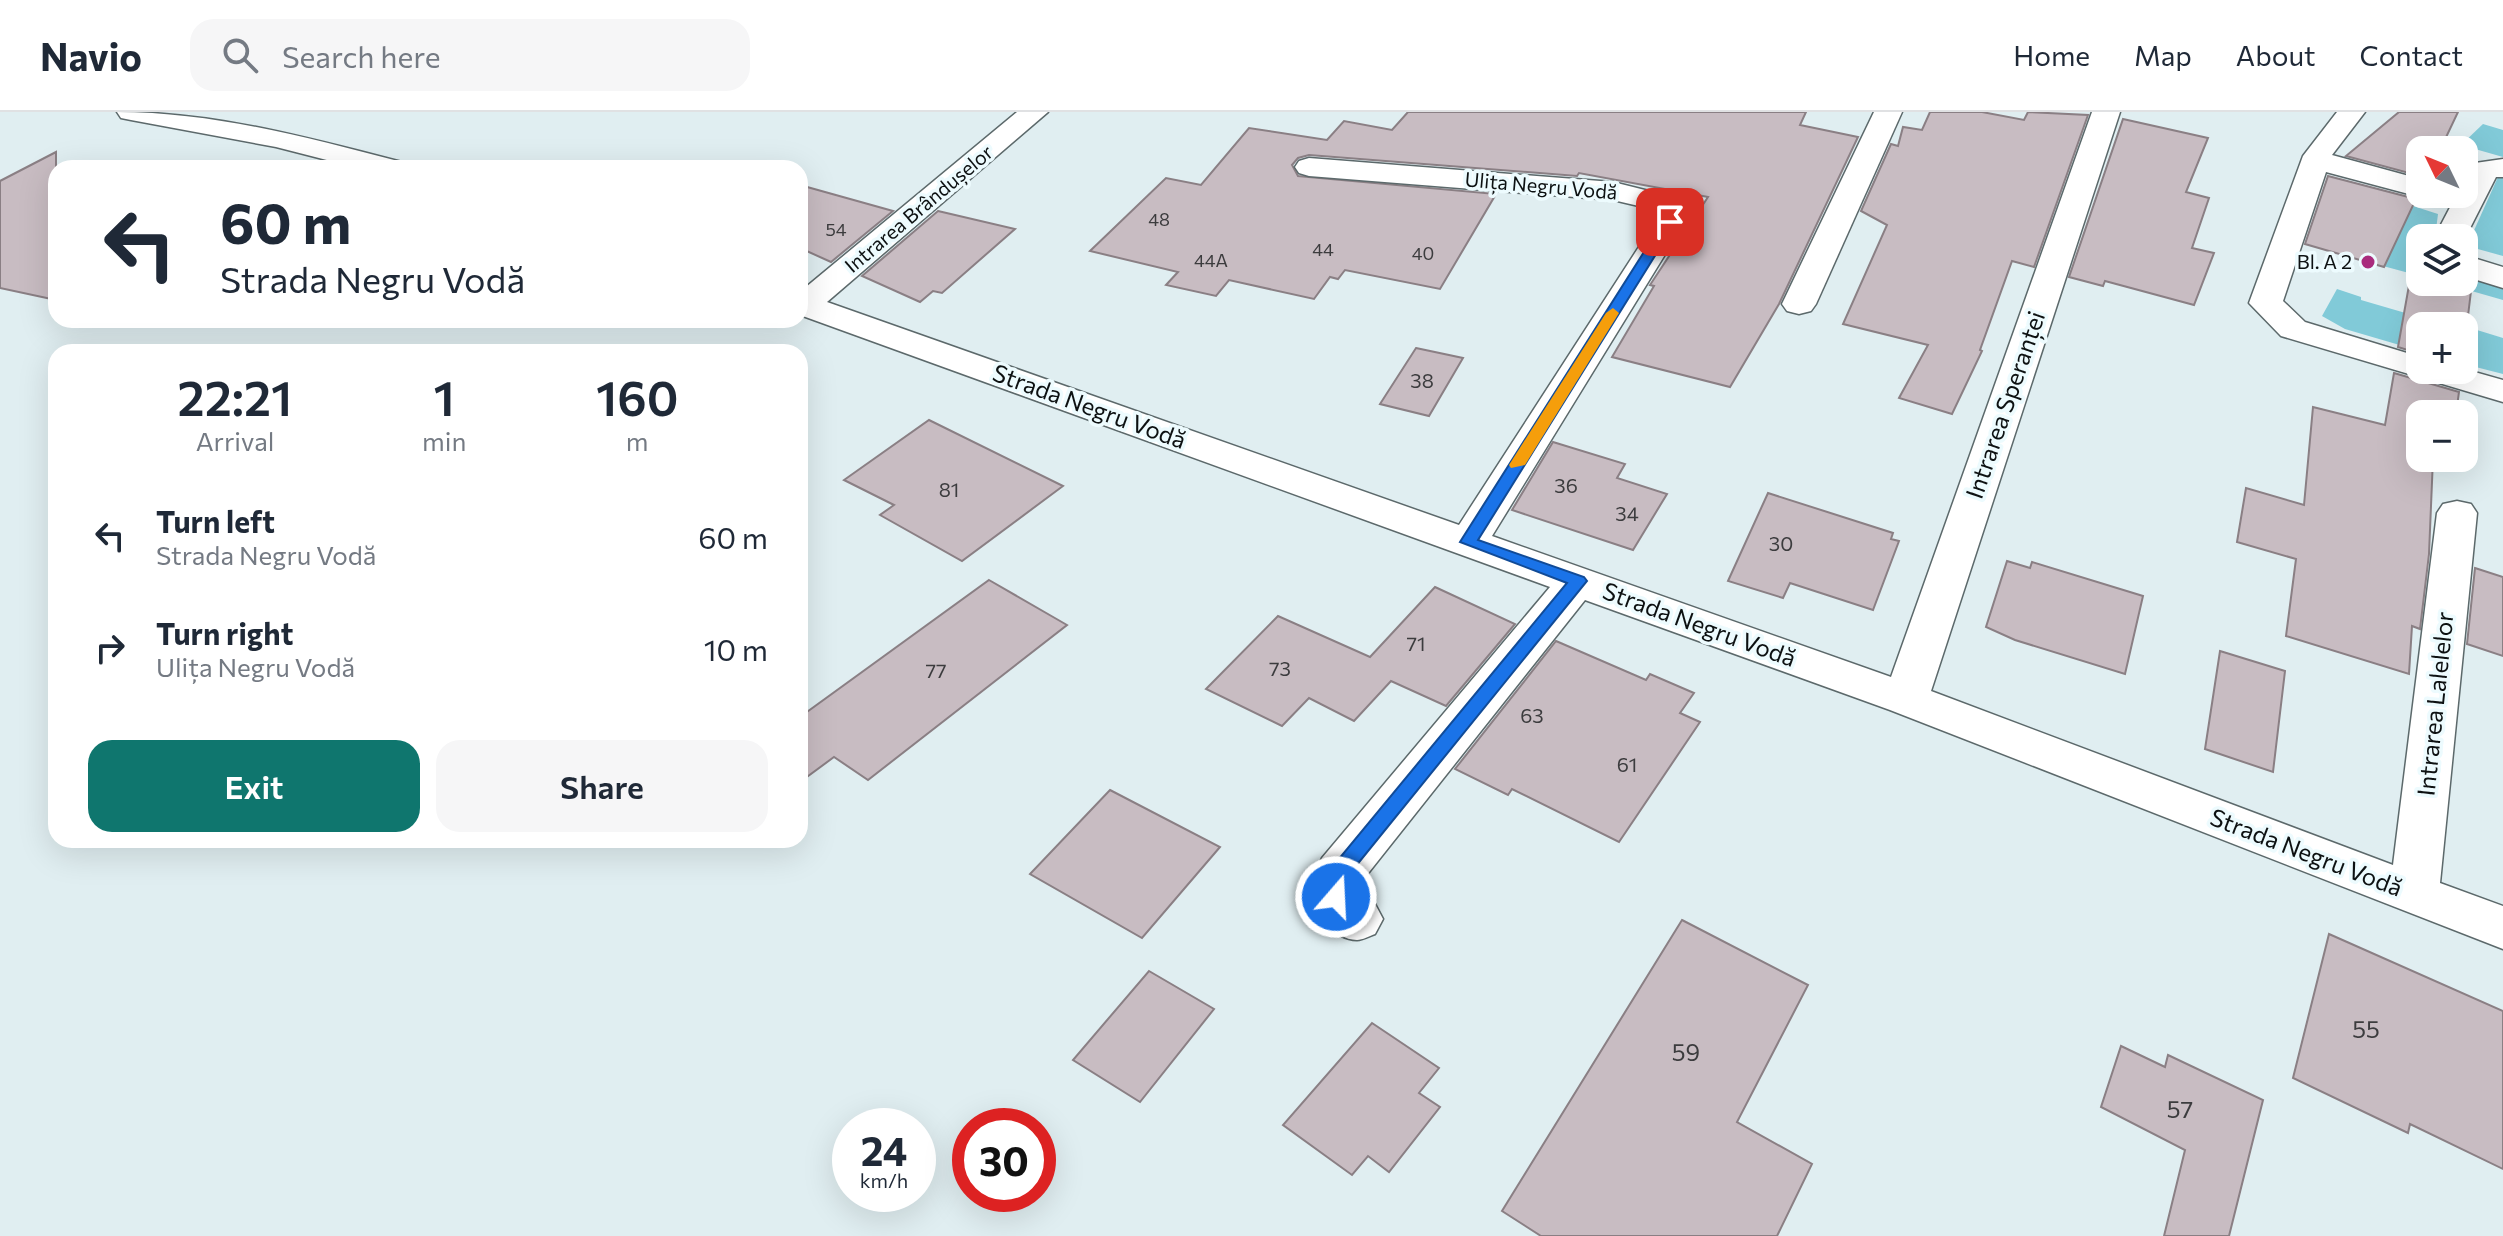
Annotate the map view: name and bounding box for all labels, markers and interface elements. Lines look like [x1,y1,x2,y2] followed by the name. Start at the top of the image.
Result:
[190,19,750,91] search box
[40,32,142,79] text: Navio
[218,33,262,77] icon: search
[282,37,441,74] text: Search here
[2013,38,2090,72] text: Home
[2134,38,2192,72] text: Map
[2236,38,2316,72] text: About
[2360,38,2463,72] text: Contact
[2406,136,2478,208] north arrow
[2406,136,2478,472] map controls
[839,139,999,279] street label: Intrarea Brândușelor
[1464,166,1618,206] street label: Ulița Negru Vodă
[220,187,351,256] text: 60 m
[1636,188,1704,256] pin
[88,192,192,296] icon: left
[1648,200,1692,244] icon: arrive
[1148,208,1170,230] house number: 48
[825,218,847,240] house number: 54
[2406,224,2478,296] button: layers
[1312,238,1334,260] house number: 44
[1412,242,1434,264] house number: 40
[1194,249,1228,271] house number: 44A
[2297,249,2352,273] place label: Bl. A 2
[2359,253,2377,271] marker: Bl. A 2
[220,256,525,300] text: Strada Negru Vodă
[1959,307,2052,503] street label: Intrarea Speranței
[2406,312,2478,384] button: +
[989,357,1190,454] street label: Strada Negru Vodă
[178,367,292,426] text: 22:21
[433,367,455,426] text: 1
[596,367,678,426] text: 160
[1410,368,1434,392] house number: 38
[2406,400,2478,472] button: −
[196,425,274,456] text: Arrival
[422,425,466,456] text: min
[626,425,648,456] text: m
[1554,473,1578,497] house number: 36
[939,477,959,501] house number: 81
[1615,501,1639,525] house number: 34
[156,502,275,539] text: Turn left
[88,514,132,558] icon: left
[698,518,768,555] text: 60 m
[1769,531,1793,555] house number: 30
[156,539,376,570] text: Strada Negru Vodă
[1599,575,1800,672] street label: Strada Negru Vodă
[2410,610,2459,797] street label: Intrarea Lalelelor
[156,614,293,651] text: Turn right
[88,626,132,670] icon: right
[704,630,768,667] text: 10 m
[1406,631,1426,655] house number: 71
[156,651,355,682] text: Ulița Negru Vodă
[1269,656,1291,680] house number: 73
[925,658,947,682] house number: 77
[1520,703,1544,727] house number: 63
[88,740,420,832] button: Exit
[436,740,768,832] button: Share
[1617,752,1637,776] house number: 61
[2206,802,2407,902] street label: Strada Negru Vodă
[1294,855,1378,939] position arrow
[2352,1014,2380,1043] house number: 55
[1672,1037,1700,1066] house number: 59
[2167,1094,2193,1123] house number: 57
[952,1108,1056,1212] speed limit sign: 30
[861,1125,907,1174] text: 24
[860,1168,908,1192] text: km/h

